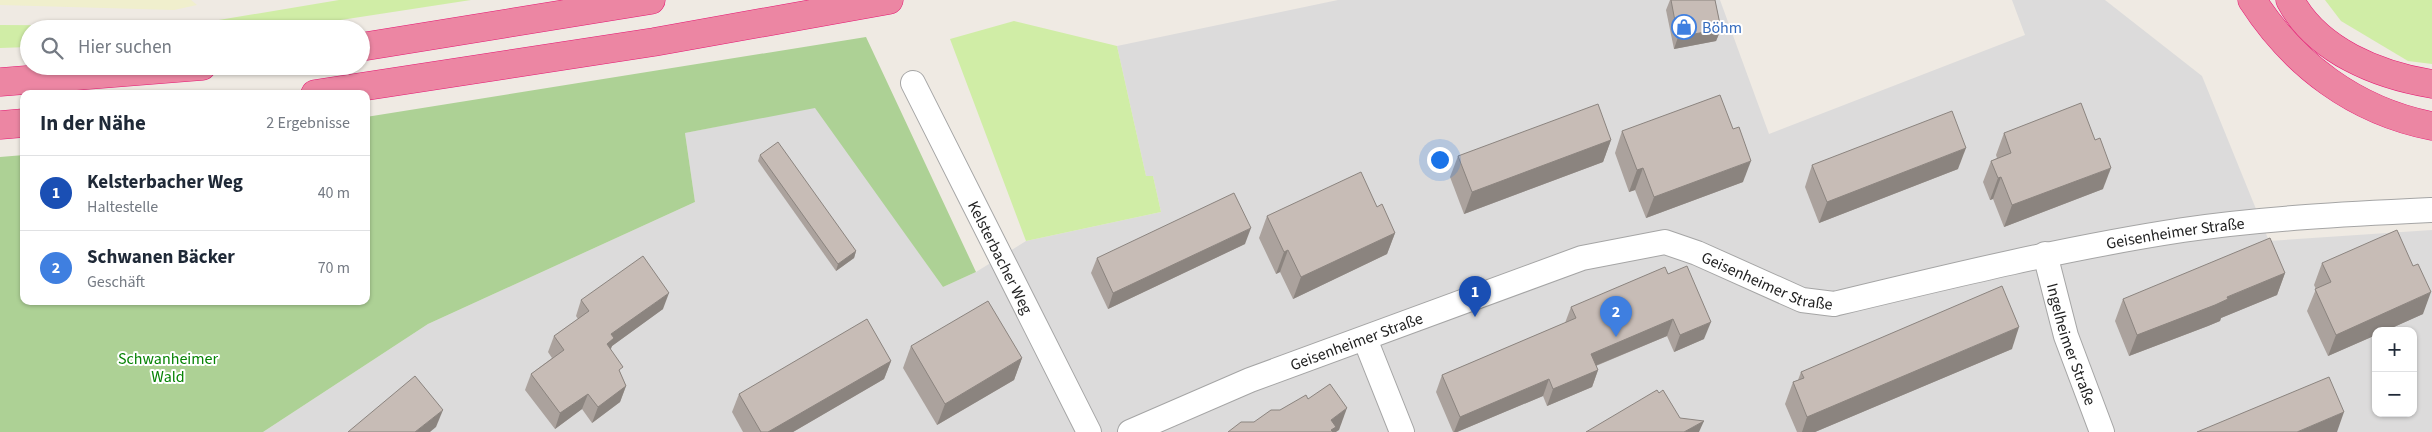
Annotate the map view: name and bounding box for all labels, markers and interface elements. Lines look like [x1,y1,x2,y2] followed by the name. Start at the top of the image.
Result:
[1671,14,1697,40] shop icon: Böhm
[1702,17,1742,39] place label: Böhm
[20,20,370,75] search box
[38,34,66,62] icon: search
[78,34,172,61] text: Hier suchen
[40,108,146,138] text: In der Nähe
[266,112,350,134] text: 2 Ergebnisse
[1427,147,1453,173] your location
[87,169,243,196] text: Kelsterbacher Weg
[52,182,60,204] text: 1
[318,182,350,204] text: 40 m
[87,196,158,218] text: Haltestelle
[962,197,1038,318] street label: Kelsterbacher Weg
[2104,212,2246,255] street label: Geisenheimer Straße
[87,244,235,271] text: Schwanen Bäcker
[1698,246,1834,316] street label: Geisenheimer Straße
[52,257,60,279] text: 2
[318,257,350,279] text: 70 m
[87,271,145,293] text: Geschäft
[1459,276,1491,317] pin: 1
[2041,281,2101,409] street label: Ingelheimer Straße
[1600,296,1632,337] pin: 2
[1287,307,1426,376] street label: Geisenheimer Straße
[2372,327,2417,417] map controls
[2372,327,2417,372] button: +
[118,348,218,388] park label: Schwanheimer Wald
[2372,372,2417,417] button: −

